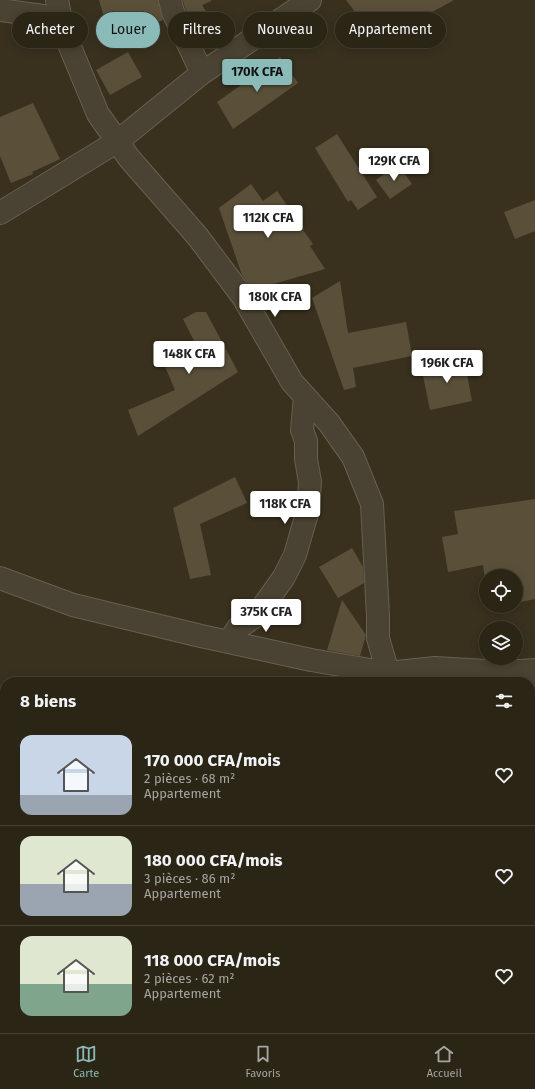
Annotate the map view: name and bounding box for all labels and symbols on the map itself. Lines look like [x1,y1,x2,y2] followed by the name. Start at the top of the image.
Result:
[216,59,298,93] pin: 170K CFA
[353,148,435,182] pin: 129K CFA
[227,205,309,239] pin: 112K CFA
[234,284,316,318] pin: 180K CFA
[148,341,230,375] pin: 148K CFA
[406,350,488,384] pin: 196K CFA
[244,491,326,525] pin: 118K CFA
[225,599,307,633] pin: 375K CFA

